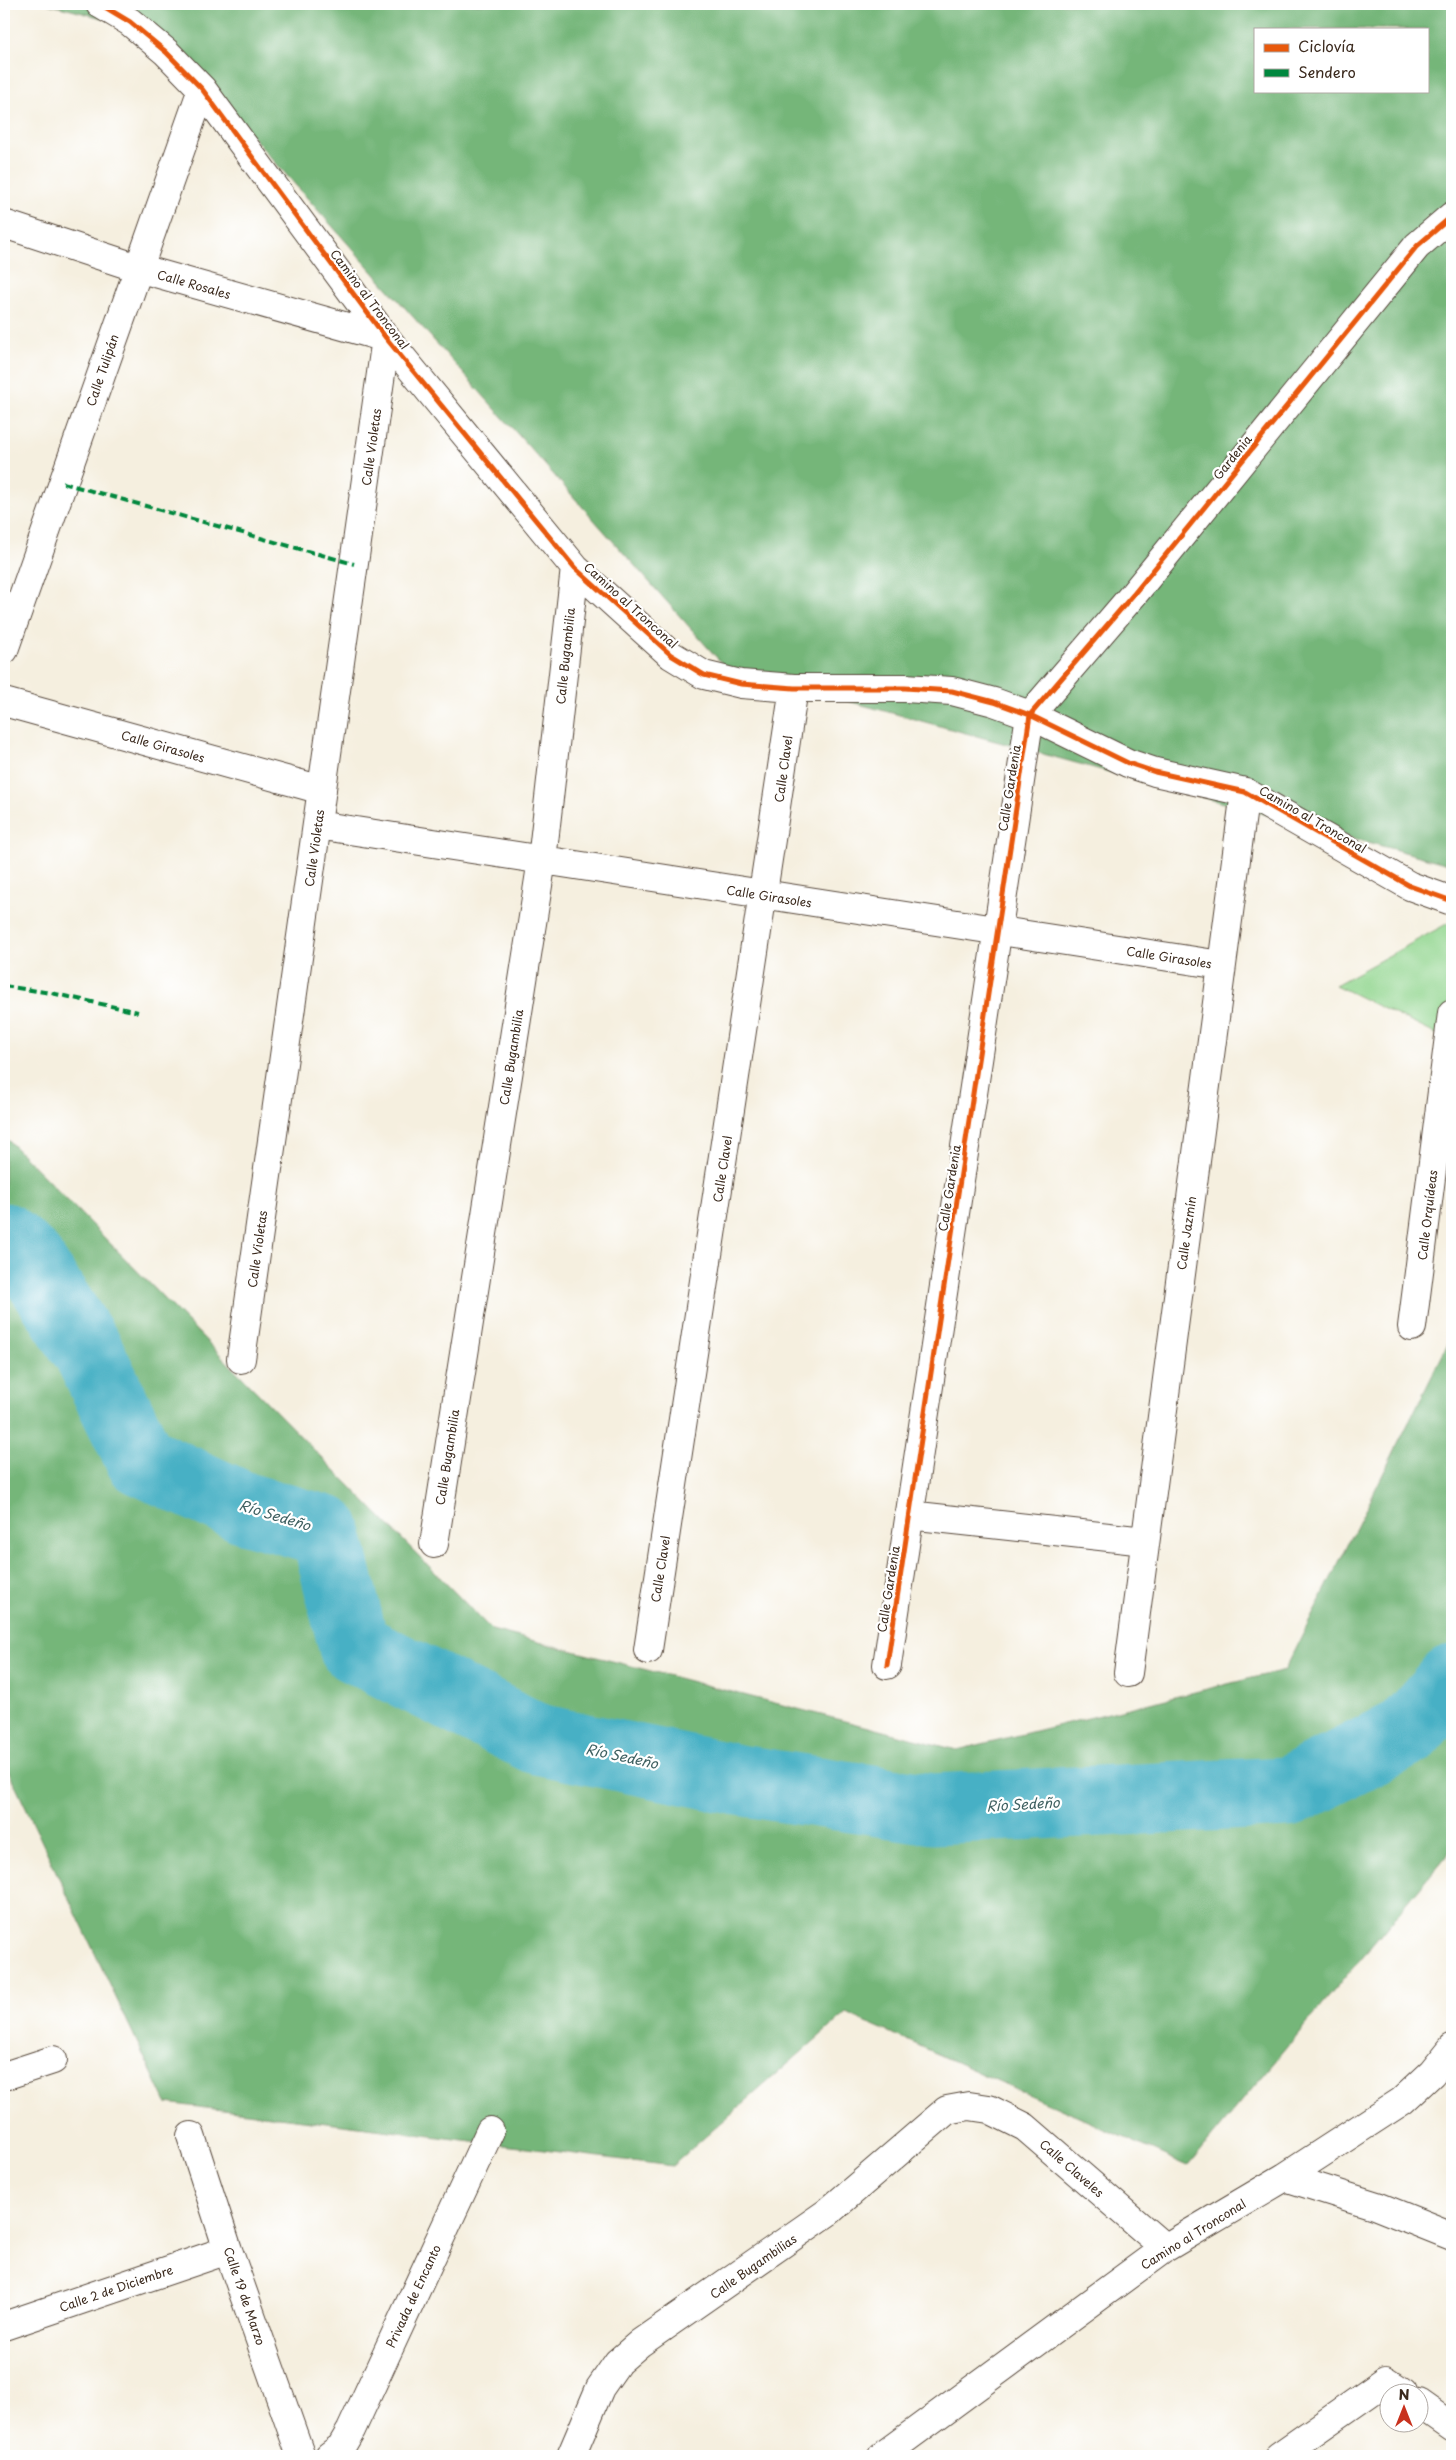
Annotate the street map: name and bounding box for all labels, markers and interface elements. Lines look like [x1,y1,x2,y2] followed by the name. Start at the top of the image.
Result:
[1254,28,1428,92] legend
[1298,34,1356,57] text: Ciclovía
[1298,60,1356,83] text: Sendero
[326,245,414,353] street label: Camino al Tronconal
[155,265,233,303] street label: Calle Rosales
[81,332,123,408] street label: Calle Tulipán
[357,407,385,487] street label: Calle Violetas
[1208,430,1256,483] street label: Gardenia
[580,558,682,652] street label: Camino al Tronconal
[551,606,579,705] street label: Calle Bugambilia
[119,725,207,767] street label: Calle Girasoles
[769,734,797,804] street label: Calle Clavel
[993,743,1025,833] street label: Calle Gardenia
[1256,781,1370,857] street label: Camino al Tronconal
[300,808,328,888] street label: Calle Violetas
[725,880,813,912] street label: Calle Girasoles
[1125,941,1213,973] street label: Calle Girasoles
[495,1007,528,1106] street label: Calle Bugambilia
[708,1134,736,1204] street label: Calle Clavel
[933,1143,965,1233] street label: Calle Gardenia
[1413,1168,1442,1261] street label: Calle Orquídeas
[1172,1195,1200,1271] street label: Calle Jazmín
[243,1209,271,1289] street label: Calle Violetas
[431,1407,464,1506] street label: Calle Bugambilia
[237,1494,314,1536] water label: Río Sedeño
[646,1534,674,1604] street label: Calle Clavel
[872,1544,904,1634] street label: Calle Gardenia
[584,1738,661,1774] water label: Río Sedeño
[986,1792,1061,1816] water label: Río Sedeño
[1036,2135,1109,2201] street label: Calle Claveles
[1137,2194,1249,2274] street label: Camino al Tronconal
[706,2229,800,2303] street label: Calle Bugambilias
[381,2241,445,2351] street label: Privada de Encanto
[220,2244,270,2348] street label: Calle 19 de Marzo
[57,2260,176,2316] street label: Calle 2 de Diciembre
[1378,2382,1428,2432] north arrow
[1398,2384,1410,2405] text: N

